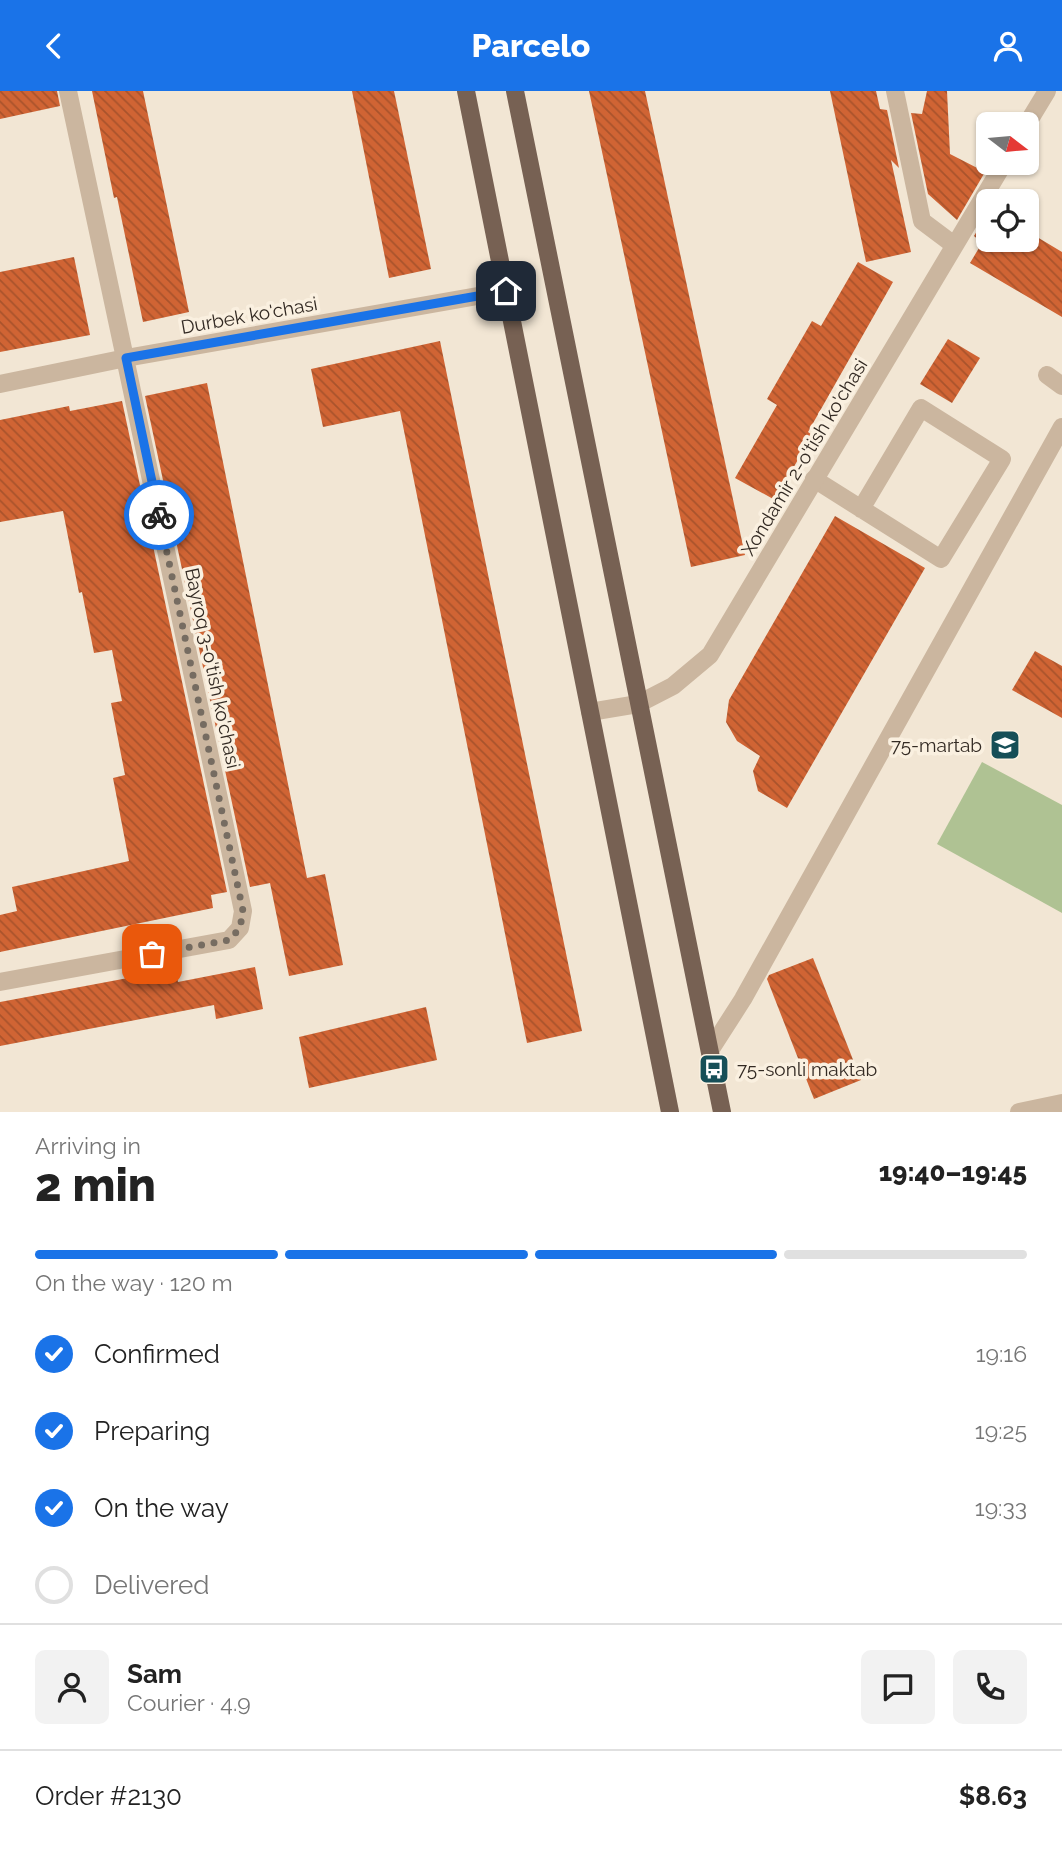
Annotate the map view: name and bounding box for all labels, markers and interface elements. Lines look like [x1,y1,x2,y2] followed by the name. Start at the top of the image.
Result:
[35,27,73,65] icon: back
[472,27,590,64] text: Parcelo
[989,27,1027,65] icon: person
[976,112,1040,175] north arrow
[976,112,1039,252] map controls
[976,189,1039,252] button: locate
[476,261,536,321] pin
[487,272,525,310] icon: home
[179,292,319,338] street label: Durbek ko'chasi
[736,355,872,559] street label: Xondamir 2-o'tish ko'chasi
[124,480,194,550] courier
[140,496,178,534] icon: bike
[181,566,245,770] street label: Bayroq 3-o'tish ko'chasi
[988,728,1022,762] school or university icon: 75-martab
[891,734,982,756] place label: 75-martab
[122,924,182,984] pin
[133,935,171,973] icon: bag
[697,1052,731,1086] bus stop icon: 75-sonli maktab
[737,1058,877,1080] place label: 75-sonli maktab
[35,1132,141,1159] text: Arriving in
[879,1157,1027,1187] text: 19:40–19:45
[35,1158,156,1212] text: 2 min
[35,1269,233,1296] text: On the way · 120 m
[35,1335,73,1373] icon: check
[94,1339,220,1369] text: Confirmed
[976,1340,1027,1367] text: 19:16
[35,1412,73,1450] icon: check
[94,1416,210,1446] text: Preparing
[975,1417,1027,1444] text: 19:25
[35,1489,73,1527] icon: check
[94,1493,229,1523] text: On the way
[975,1494,1027,1521] text: 19:33
[94,1570,209,1600] text: Delivered
[35,1650,109,1724] button: person
[861,1650,935,1724] button: chat
[953,1650,1027,1724] button: phone
[127,1659,182,1689] text: Sam
[127,1689,251,1716] text: Courier · 4.9
[35,1781,182,1811] text: Order #2130
[959,1781,1027,1811] text: $8.63

